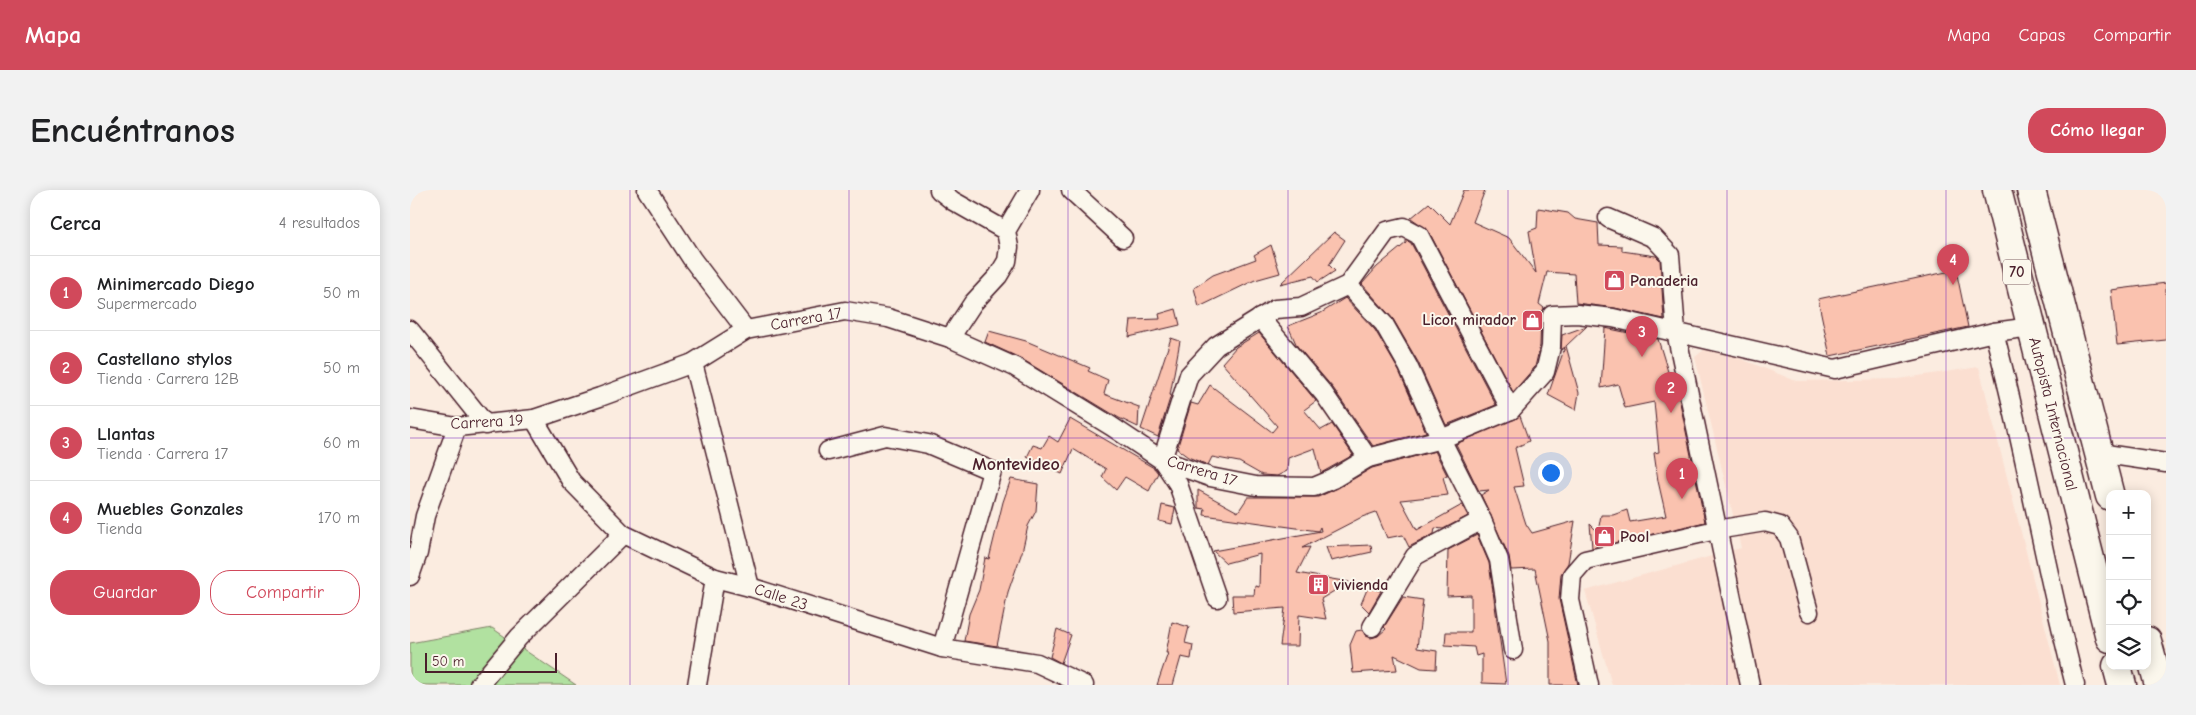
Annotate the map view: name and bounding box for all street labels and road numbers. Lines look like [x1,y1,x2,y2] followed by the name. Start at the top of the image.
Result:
[2003,260,2031,284] road number: 70
[769,304,843,334] street label: Carrera 17
[2025,335,2081,493] street label: Autopista Internacional
[450,411,524,433] street label: Carrera 19
[1165,452,1239,490] street label: Carrera 17
[752,580,810,614] street label: Calle 23

